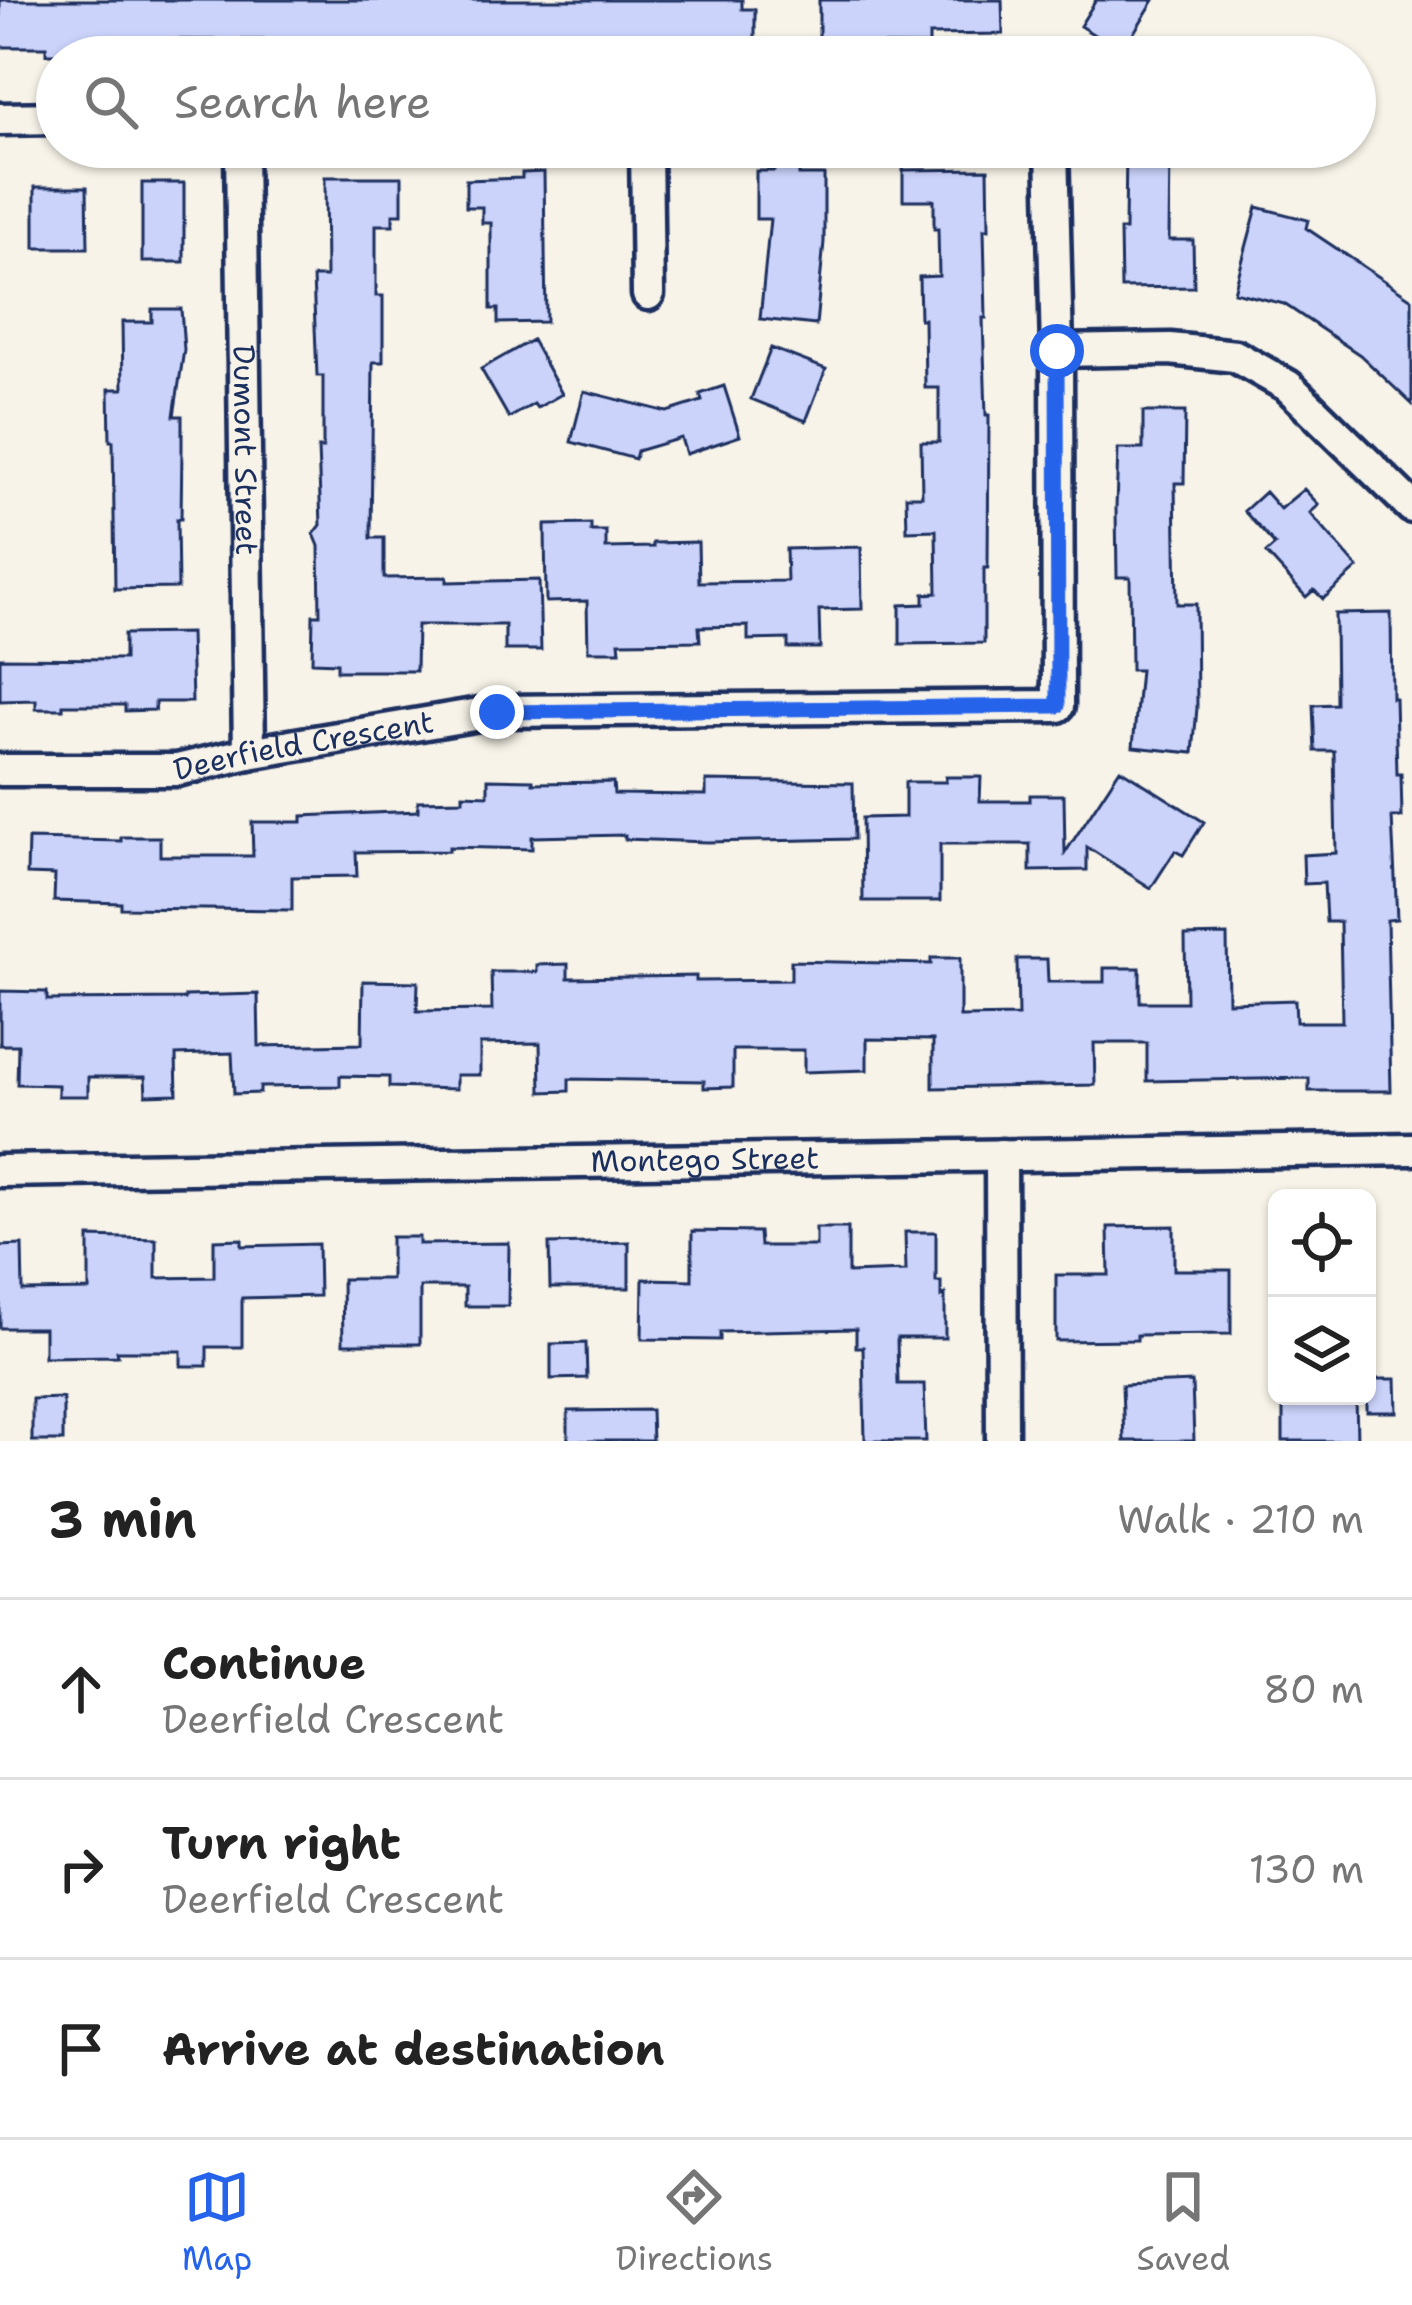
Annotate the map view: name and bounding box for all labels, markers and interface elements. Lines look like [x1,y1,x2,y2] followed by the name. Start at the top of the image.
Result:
[36,36,1376,168] search box
[78,69,144,135] icon: search
[174,72,431,132] text: Search here
[1030,324,1084,378] route start
[224,344,267,556] street label: Dumont Street
[470,685,524,739] route end
[169,701,437,790] street label: Deerfield Crescent
[590,1137,819,1182] street label: Montego Street
[1268,1189,1376,1405] map controls
[1268,1189,1376,1297] button: locate
[1268,1297,1376,1405] button: layers
[48,1485,197,1553] text: 3 min
[1117,1493,1364,1545] text: Walk · 210 m
[162,1633,366,1693] text: Continue
[48,1656,114,1722] icon: ahead
[1263,1663,1364,1715] text: 80 m
[162,1693,504,1745] text: Deerfield Crescent
[162,1813,401,1873] text: Turn right
[48,1836,114,1902] icon: right
[1249,1843,1364,1895] text: 130 m
[162,1873,504,1925] text: Deerfield Crescent
[48,2016,114,2082] icon: arrive
[162,2019,665,2079] text: Arrive at destination
[182,2164,252,2281] tab: Map
[616,2164,773,2281] tab: Directions
[1137,2164,1230,2281] tab: Saved

